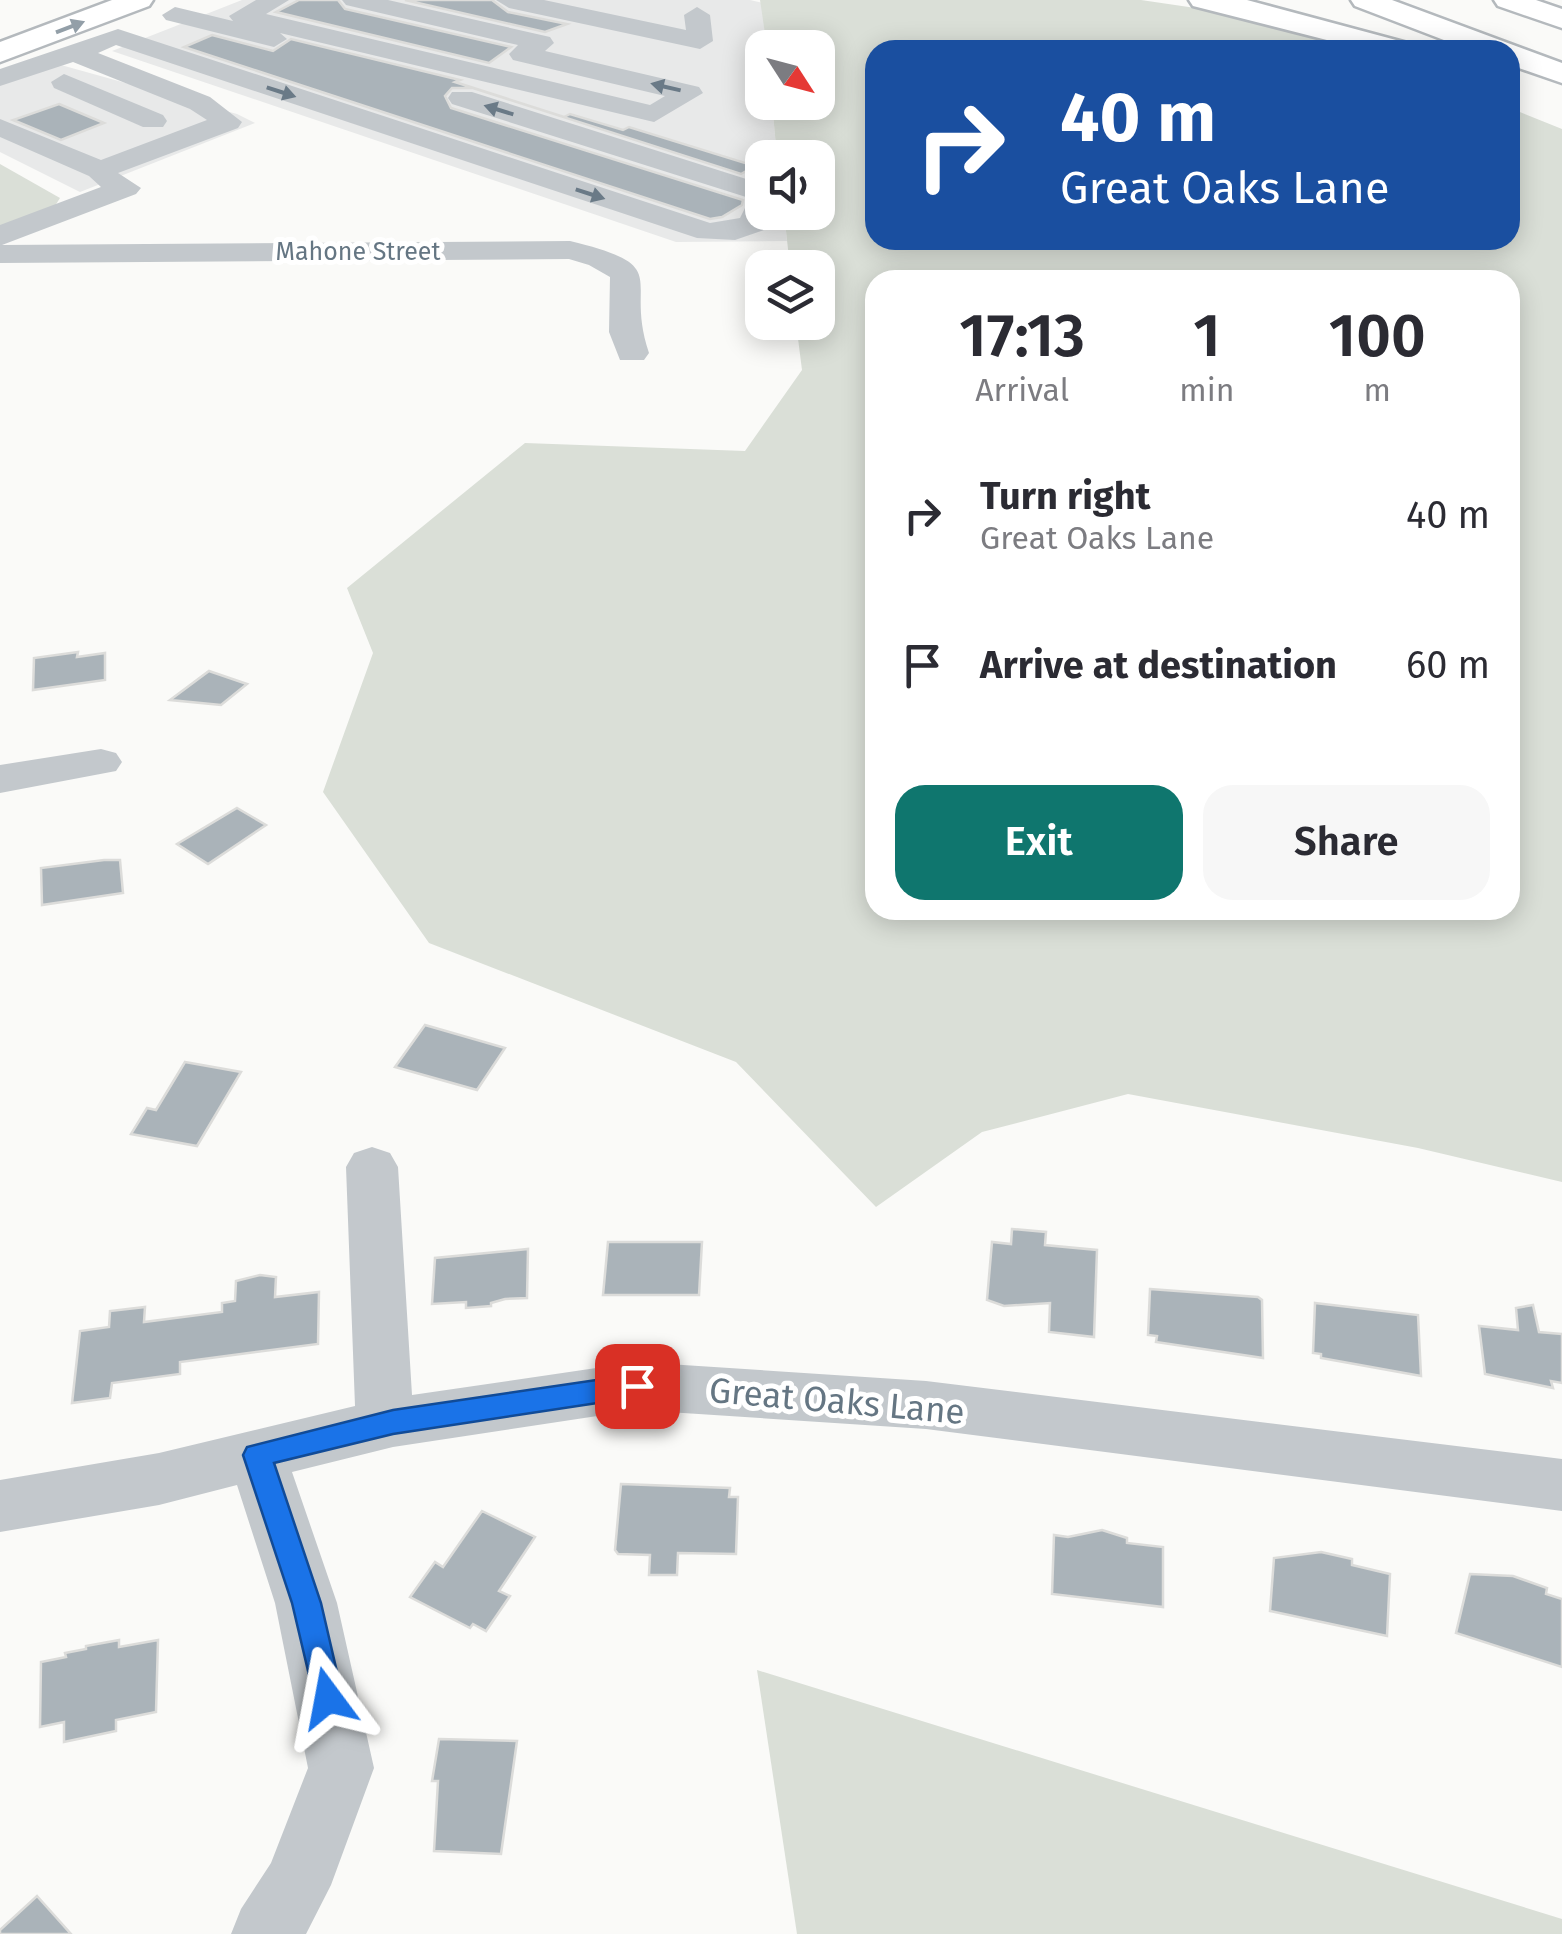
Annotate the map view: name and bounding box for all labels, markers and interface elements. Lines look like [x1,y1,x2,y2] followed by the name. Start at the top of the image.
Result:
[55,19,85,35] one-way arrow
[745,30,835,120] north arrow
[745,30,835,340] map controls
[1060,76,1216,160] text: 40 m
[650,79,681,94] one-way arrow
[895,80,1025,210] icon: right
[266,86,296,101] one-way arrow
[484,102,514,117] one-way arrow
[745,140,835,230] button: sound
[1060,161,1389,215] text: Great Oaks Lane
[575,187,605,202] one-way arrow
[275,237,441,267] street label: Mahone Street
[745,250,835,340] button: layers
[959,300,1085,372] text: 17:13
[1193,300,1221,372] text: 1
[1329,300,1426,372] text: 100
[975,371,1069,409] text: Arrival
[1179,371,1235,409] text: min
[1364,371,1391,409] text: m
[980,473,1150,519] text: Turn right
[895,488,950,543] icon: right
[1406,492,1490,538] text: 40 m
[980,519,1214,557] text: Great Oaks Lane
[895,638,950,693] icon: arrive
[980,642,1337,688] text: Arrive at destination
[1406,642,1490,688] text: 60 m
[895,785,1183,900] button: Exit
[1203,785,1490,900] button: Share
[595,1344,680,1429] pin
[610,1359,665,1414] icon: arrive
[708,1369,966,1433] street label: Great Oaks Lane
[276,1646,380,1750] position arrow

